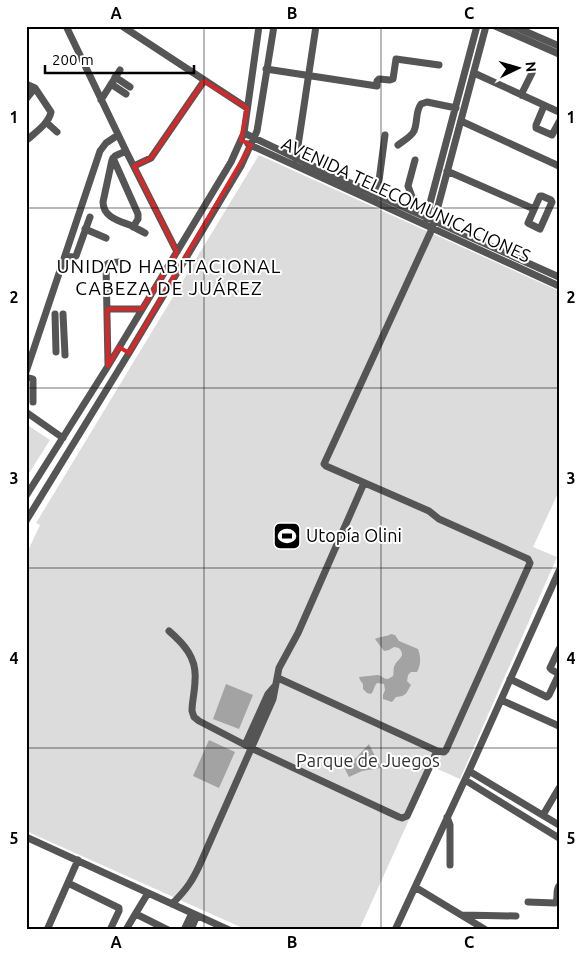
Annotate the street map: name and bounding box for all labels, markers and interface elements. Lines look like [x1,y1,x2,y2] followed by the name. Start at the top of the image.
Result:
[110,4,122,22] text: A
[287,4,297,22] text: B
[464,4,474,22] text: C
[45,42,194,74] scale bar
[492,42,542,92] north arrow
[52,51,94,68] text: 200 m
[523,61,539,73] text: N
[9,108,19,126] text: 1
[566,108,576,126] text: 1
[279,132,534,266] street label: AVENIDA TELECOMUNICACIONES
[57,255,281,299] district label: UNIDAD HABITACIONAL CABEZA DE JUÁREZ
[9,288,19,306] text: 2
[566,288,576,306] text: 2
[9,469,19,487] text: 3
[566,469,576,487] text: 3
[272,521,302,551] sports icon: Utopía Olini
[306,525,402,545] place label: Utopía Olini
[9,649,19,667] text: 4
[566,649,576,667] text: 4
[296,750,440,770] park label: Parque de Juegos
[9,829,19,847] text: 5
[566,829,576,847] text: 5
[110,933,122,951] text: A
[287,933,297,951] text: B
[464,933,474,951] text: C

